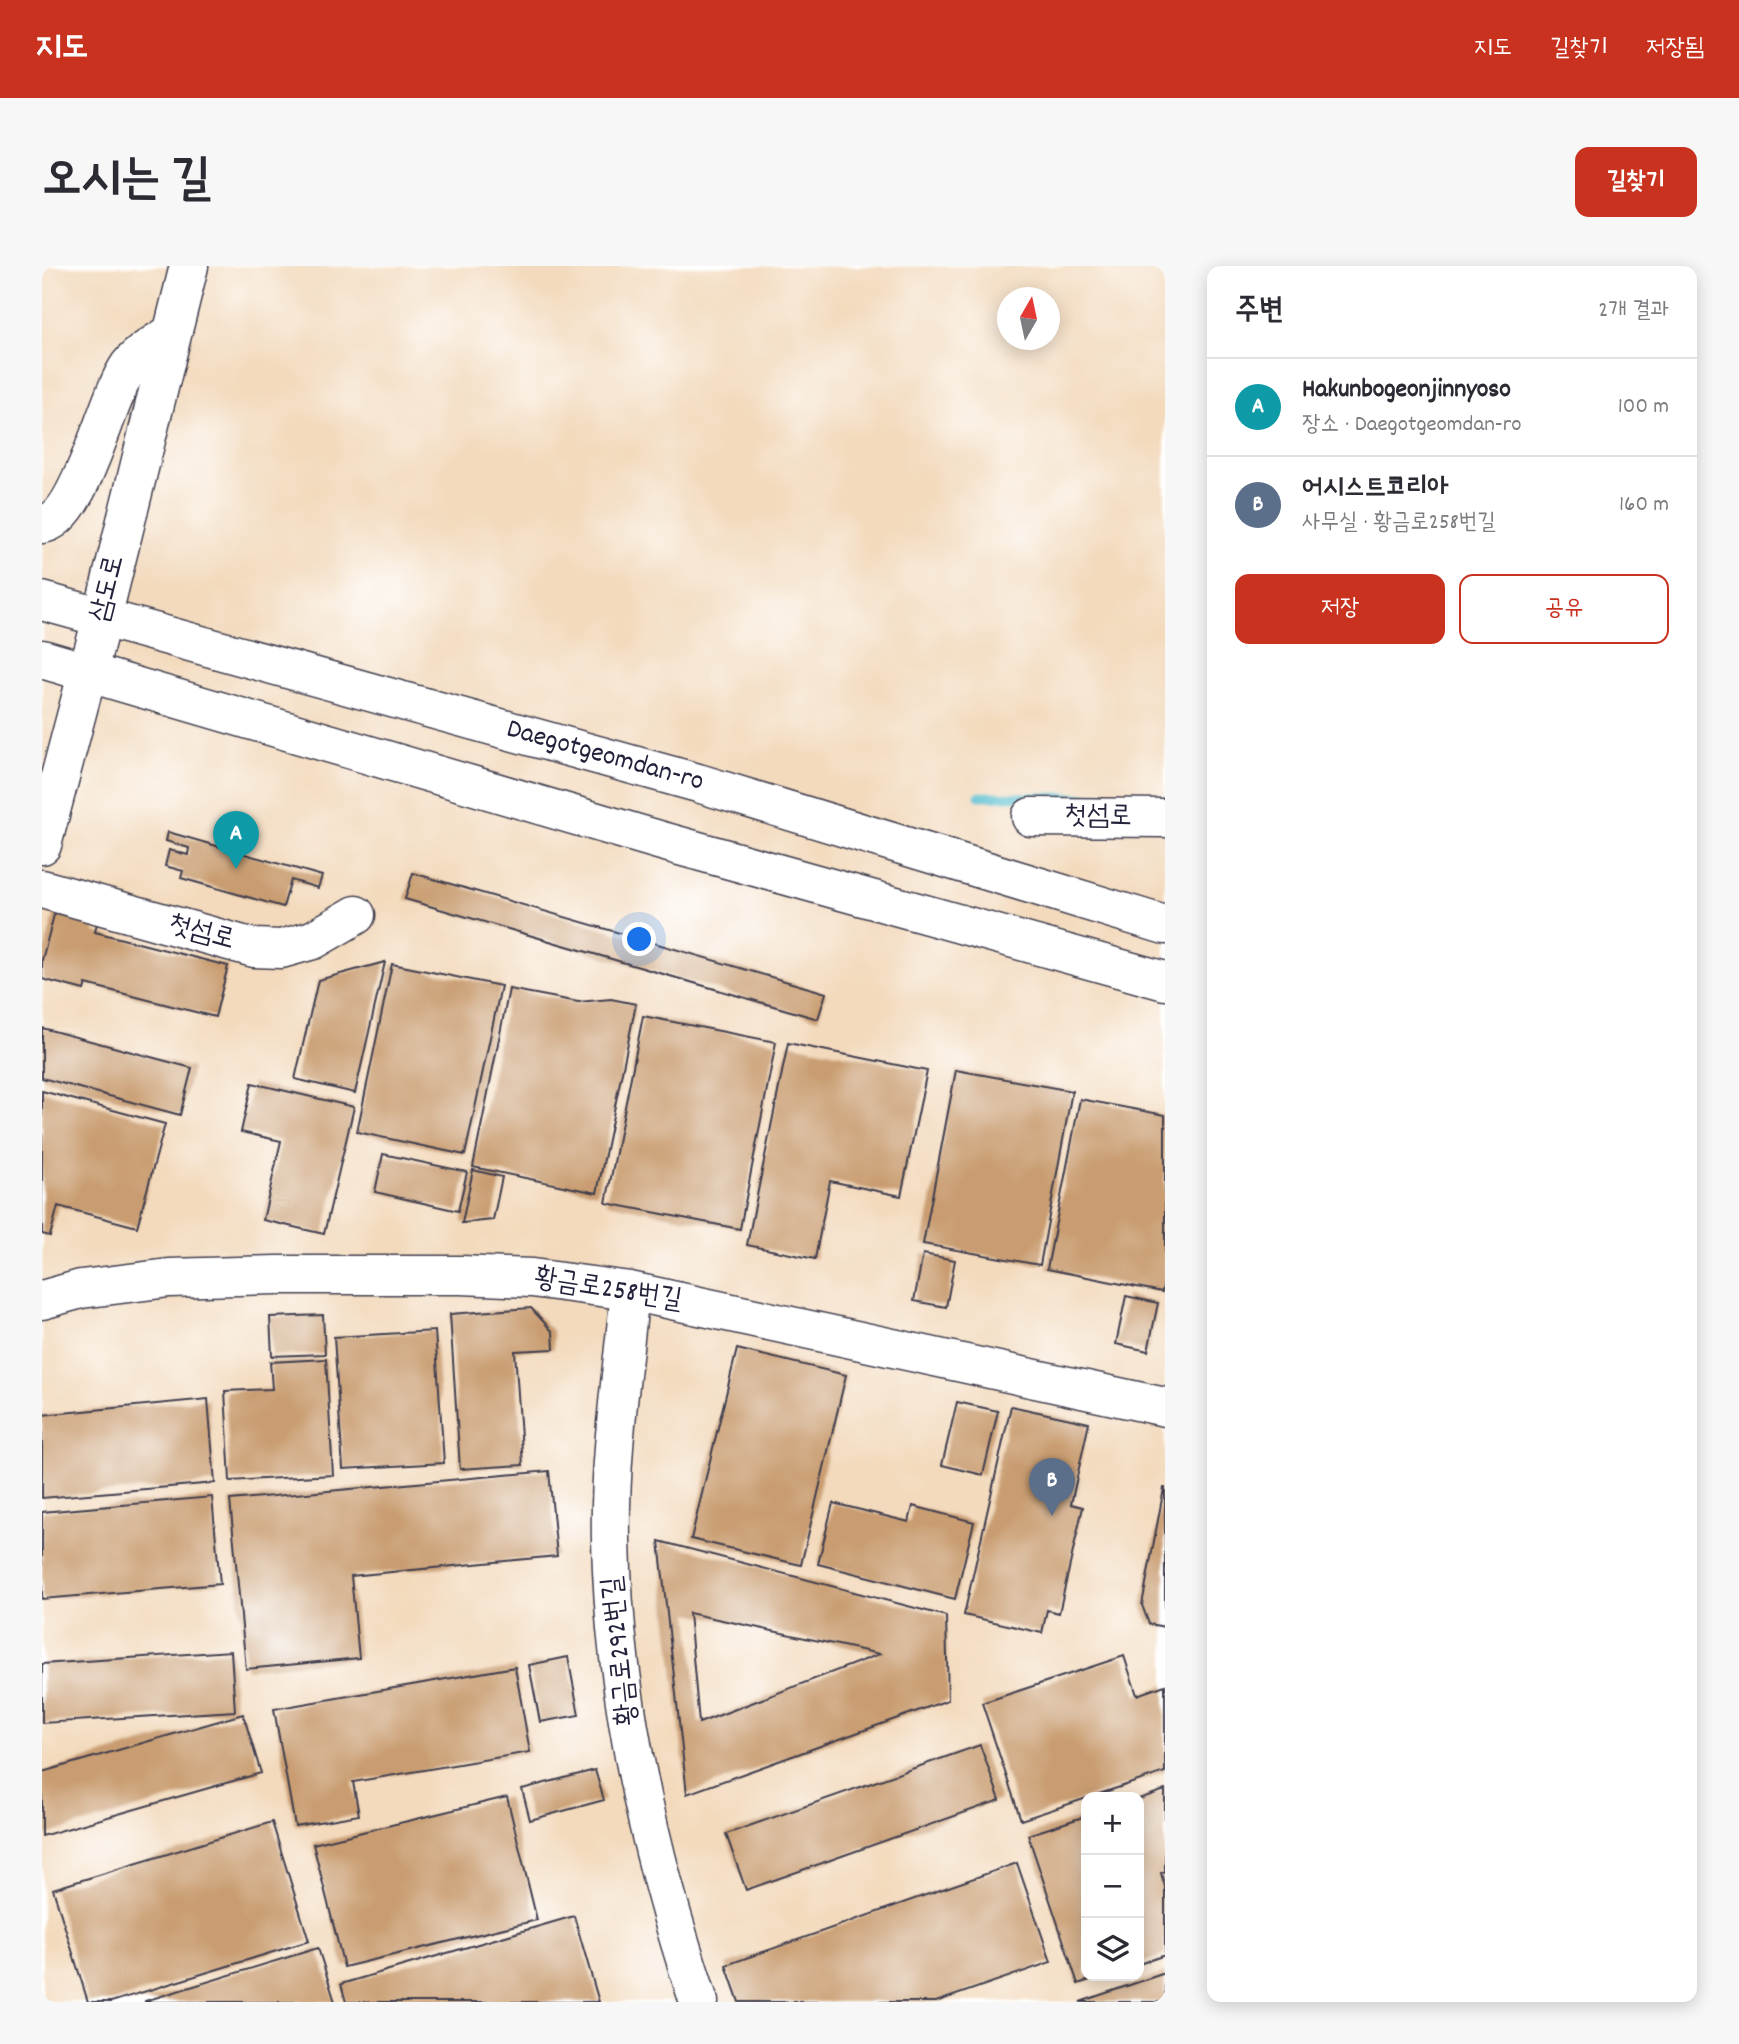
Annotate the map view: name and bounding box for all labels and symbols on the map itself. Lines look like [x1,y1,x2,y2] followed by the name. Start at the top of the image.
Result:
[997,287,1060,350] north arrow
[81,551,137,627] street label: 삼도로
[502,711,708,804] street label: Daegotgeomdan-ro
[1064,797,1132,839] street label: 첫섬로
[213,811,259,869] pin: A
[163,906,239,962] street label: 첫섬로
[622,922,656,956] your location
[531,1260,685,1322] street label: 황금로258번길
[1029,1458,1075,1516] pin: B
[594,1574,650,1728] street label: 황금로292번길

